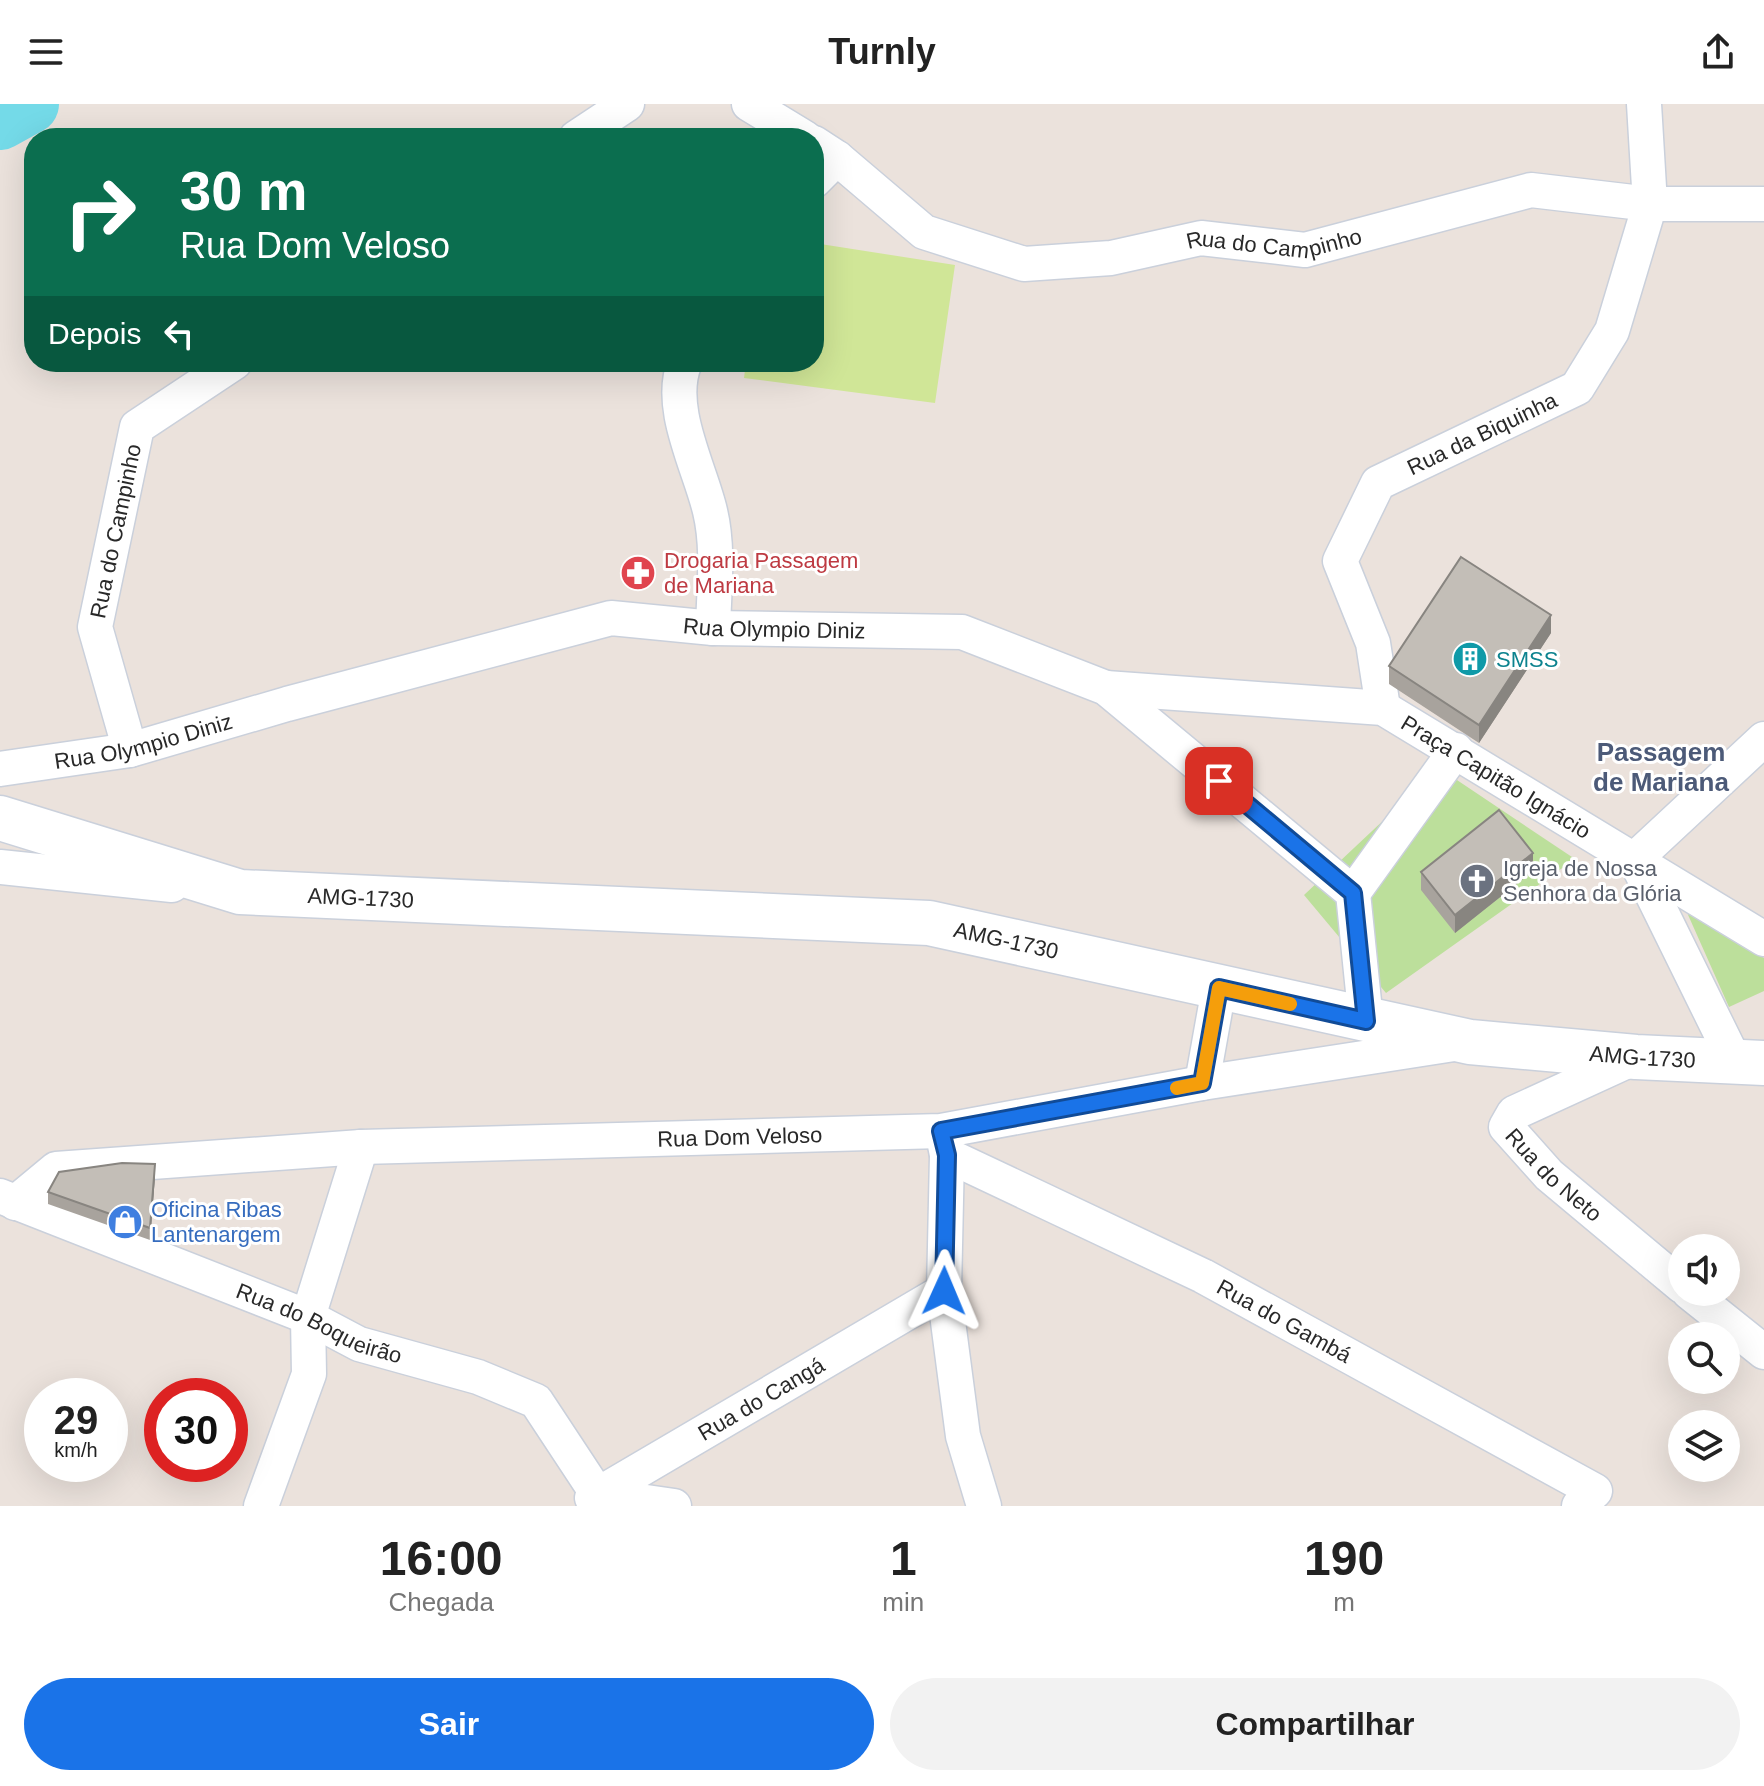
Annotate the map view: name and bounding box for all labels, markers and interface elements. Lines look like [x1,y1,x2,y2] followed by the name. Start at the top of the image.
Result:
[24,30,68,74] icon: menu
[1696,30,1740,74] icon: share
[828,31,936,72] text: Turnly
[180,159,308,222] text: 30 m
[48,160,152,264] icon: right
[1184,224,1364,263] street label: Rua do Campinho
[180,225,450,266] text: Rua Dom Veloso
[157,312,201,356] icon: left
[48,317,141,350] text: Depois
[1403,387,1562,480] street label: Rua da Biquinha
[85,442,146,621] street label: Rua do Campinho
[664,548,858,598] place label: Drogaria Passagem de Mariana
[619,554,657,592] pharmacy icon: Drogaria Passagem de Mariana
[682,613,866,643] street label: Rua Olympio Diniz
[1451,640,1489,678] building icon: SMSS
[1496,647,1558,672] place label: SMSS
[53,709,235,774] street label: Rua Olympio Diniz
[1397,710,1595,844] street label: Praça Capitão Ignácio
[1593,737,1729,797] district label: Passagem de Mariana
[1185,747,1253,815] pin
[1197,759,1241,803] icon: arrive
[1503,856,1682,906] place label: Igreja de Nossa Senhora da Glória
[1458,862,1496,900] church icon: Igreja de Nossa Senhora da Glória
[307,883,414,913] street label: AMG-1730
[952,917,1061,964] street label: AMG-1730
[1588,1041,1696,1073] street label: AMG-1730
[657,1122,823,1152] street label: Rua Dom Veloso
[1500,1123,1607,1227] street label: Rua do Neto
[151,1197,282,1247] place label: Oficina Ribas Lantenargem
[106,1203,144,1241] shop icon: Oficina Ribas Lantenargem
[1668,1234,1740,1482] map controls
[1668,1234,1740,1306] button: sound
[902,1249,986,1333] position arrow
[1213,1274,1356,1368] street label: Rua do Gambá
[233,1278,405,1368] street label: Rua do Boqueirão
[1668,1322,1740,1394] button: search
[694,1352,829,1446] street label: Rua do Cangá
[144,1378,248,1482] speed limit sign: 30
[54,1398,98,1442] text: 29
[1668,1410,1740,1482] button: layers
[54,1439,98,1461] text: km/h
[380,1532,503,1585] text: 16:00
[890,1532,917,1585] text: 1
[1304,1532,1384,1585] text: 190
[388,1587,494,1617] text: Chegada
[882,1587,924,1617] text: min
[1333,1587,1355,1617] text: m
[24,1678,874,1770] button: Sair
[890,1678,1740,1770] button: Compartilhar

